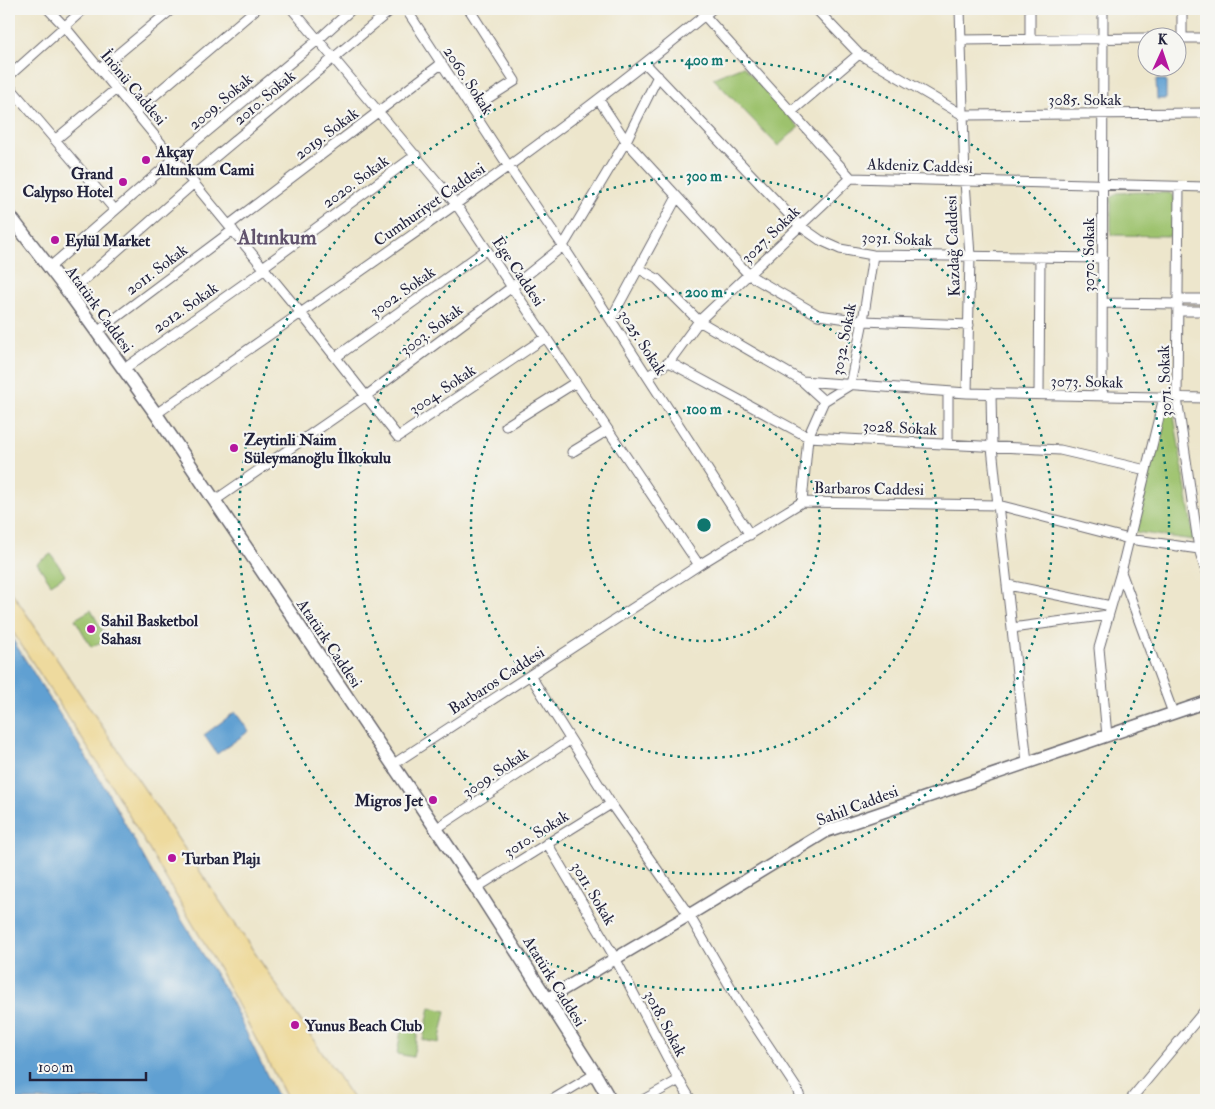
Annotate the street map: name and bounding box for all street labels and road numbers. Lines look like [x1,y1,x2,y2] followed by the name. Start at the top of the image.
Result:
[439,43,498,119] street label: 2060. Sokak
[96,46,171,130] street label: İnönü Caddesi
[230,66,300,129] street label: 2010. Sokak
[185,69,257,134] street label: 2009. Sokak
[1048,90,1122,110] street label: 3085. Sokak
[291,103,363,164] street label: 2019. Sokak
[318,151,393,213] street label: 2020. Sokak
[866,154,973,178] street label: Akdeniz Caddesi
[370,159,489,251] street label: Cumhuriyet Caddesi
[941,195,965,297] street label: Kazdağ Caddesi
[737,202,805,268] street label: 3027. Sokak
[1079,217,1099,292] street label: 3070. Sokak
[861,227,933,251] street label: 3031. Sokak
[488,233,549,310] street label: Ege Caddesi
[122,240,192,300] street label: 2011. Sokak
[60,261,137,357] street label: Atatürk Caddesi
[366,262,439,322] street label: 3002. Sokak
[149,278,222,337] street label: 2012. Sokak
[396,300,467,360] street label: 3003. Sokak
[827,301,861,377] street label: 3032. Sokak
[614,306,671,379] street label: 3025. Sokak
[1154,344,1176,417] street label: 3071. Sokak
[405,360,480,419] street label: 3004. Sokak
[1051,371,1124,393] street label: 3073. Sokak
[862,416,938,440] street label: 3028. Sokak
[814,478,924,500] street label: Barbaros Caddesi
[292,595,366,692] street label: Atatürk Caddesi
[445,642,548,719] street label: Barbaros Caddesi
[459,743,533,802] street label: 3009. Sokak
[814,781,901,831] street label: Sahil Caddesi
[500,806,573,862] street label: 3010. Sokak
[566,858,620,929] street label: 3011. Sokak
[518,932,590,1030] street label: Atatürk Caddesi
[639,987,691,1060] street label: 3018. Sokak

